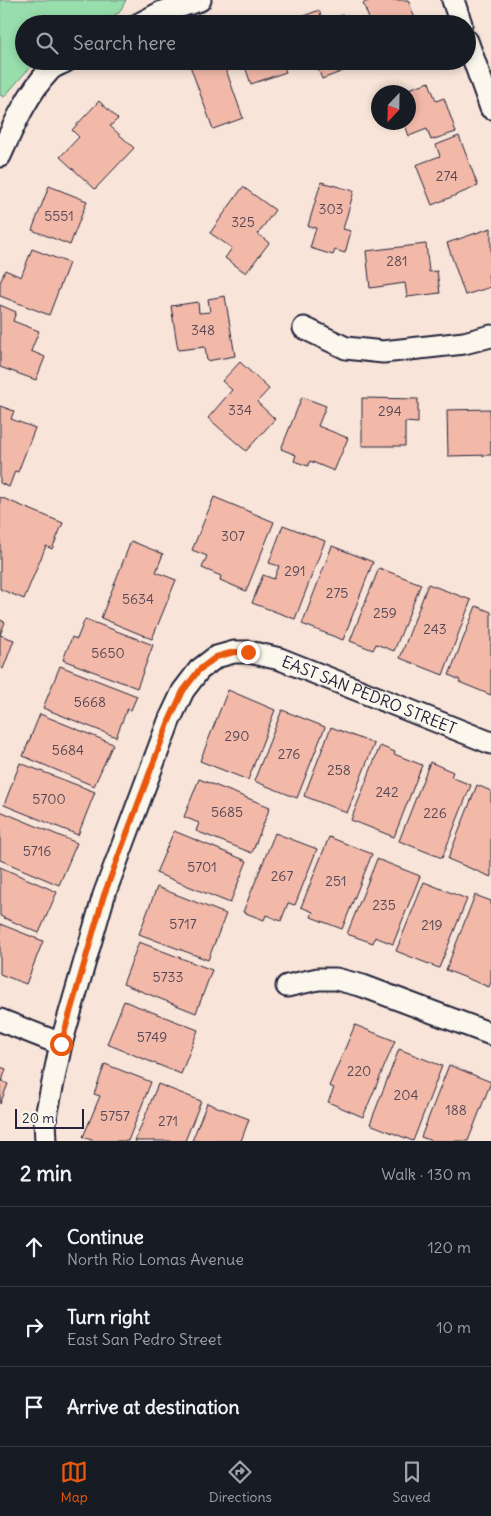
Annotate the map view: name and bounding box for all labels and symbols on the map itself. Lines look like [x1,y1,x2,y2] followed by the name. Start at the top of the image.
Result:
[371,85,416,130] north arrow
[436,167,458,185] house number: 274
[318,200,344,218] house number: 303
[44,207,74,225] house number: 5551
[231,213,255,231] house number: 325
[386,252,408,270] house number: 281
[191,321,215,339] house number: 348
[228,401,252,419] house number: 334
[378,402,402,420] house number: 294
[221,527,245,545] house number: 307
[284,562,306,580] house number: 291
[326,584,348,602] house number: 275
[122,590,154,608] house number: 5634
[373,604,397,622] house number: 259
[423,620,447,638] house number: 243
[237,641,260,664] route end
[91,644,125,662] house number: 5650
[279,651,459,738] street label: EAST SAN PEDRO STREET
[74,693,106,711] house number: 5668
[225,727,249,745] house number: 290
[52,741,84,759] house number: 5684
[278,745,300,763] house number: 276
[327,761,351,779] house number: 258
[375,783,399,801] house number: 242
[32,790,66,808] house number: 5700
[211,803,243,821] house number: 5685
[423,804,447,822] house number: 226
[23,842,51,860] house number: 5716
[187,858,217,876] house number: 5701
[271,867,293,885] house number: 267
[325,872,347,890] house number: 251
[372,896,396,914] house number: 235
[169,915,197,933] house number: 5717
[421,916,443,934] house number: 219
[153,968,183,986] house number: 5733
[137,1028,167,1046] house number: 5749
[50,1033,73,1056] route start
[347,1062,371,1080] house number: 220
[394,1086,418,1104] house number: 204
[445,1101,467,1119] house number: 188
[15,1106,84,1129] scale bar
[100,1107,130,1125] house number: 5757
[158,1112,178,1130] house number: 271

